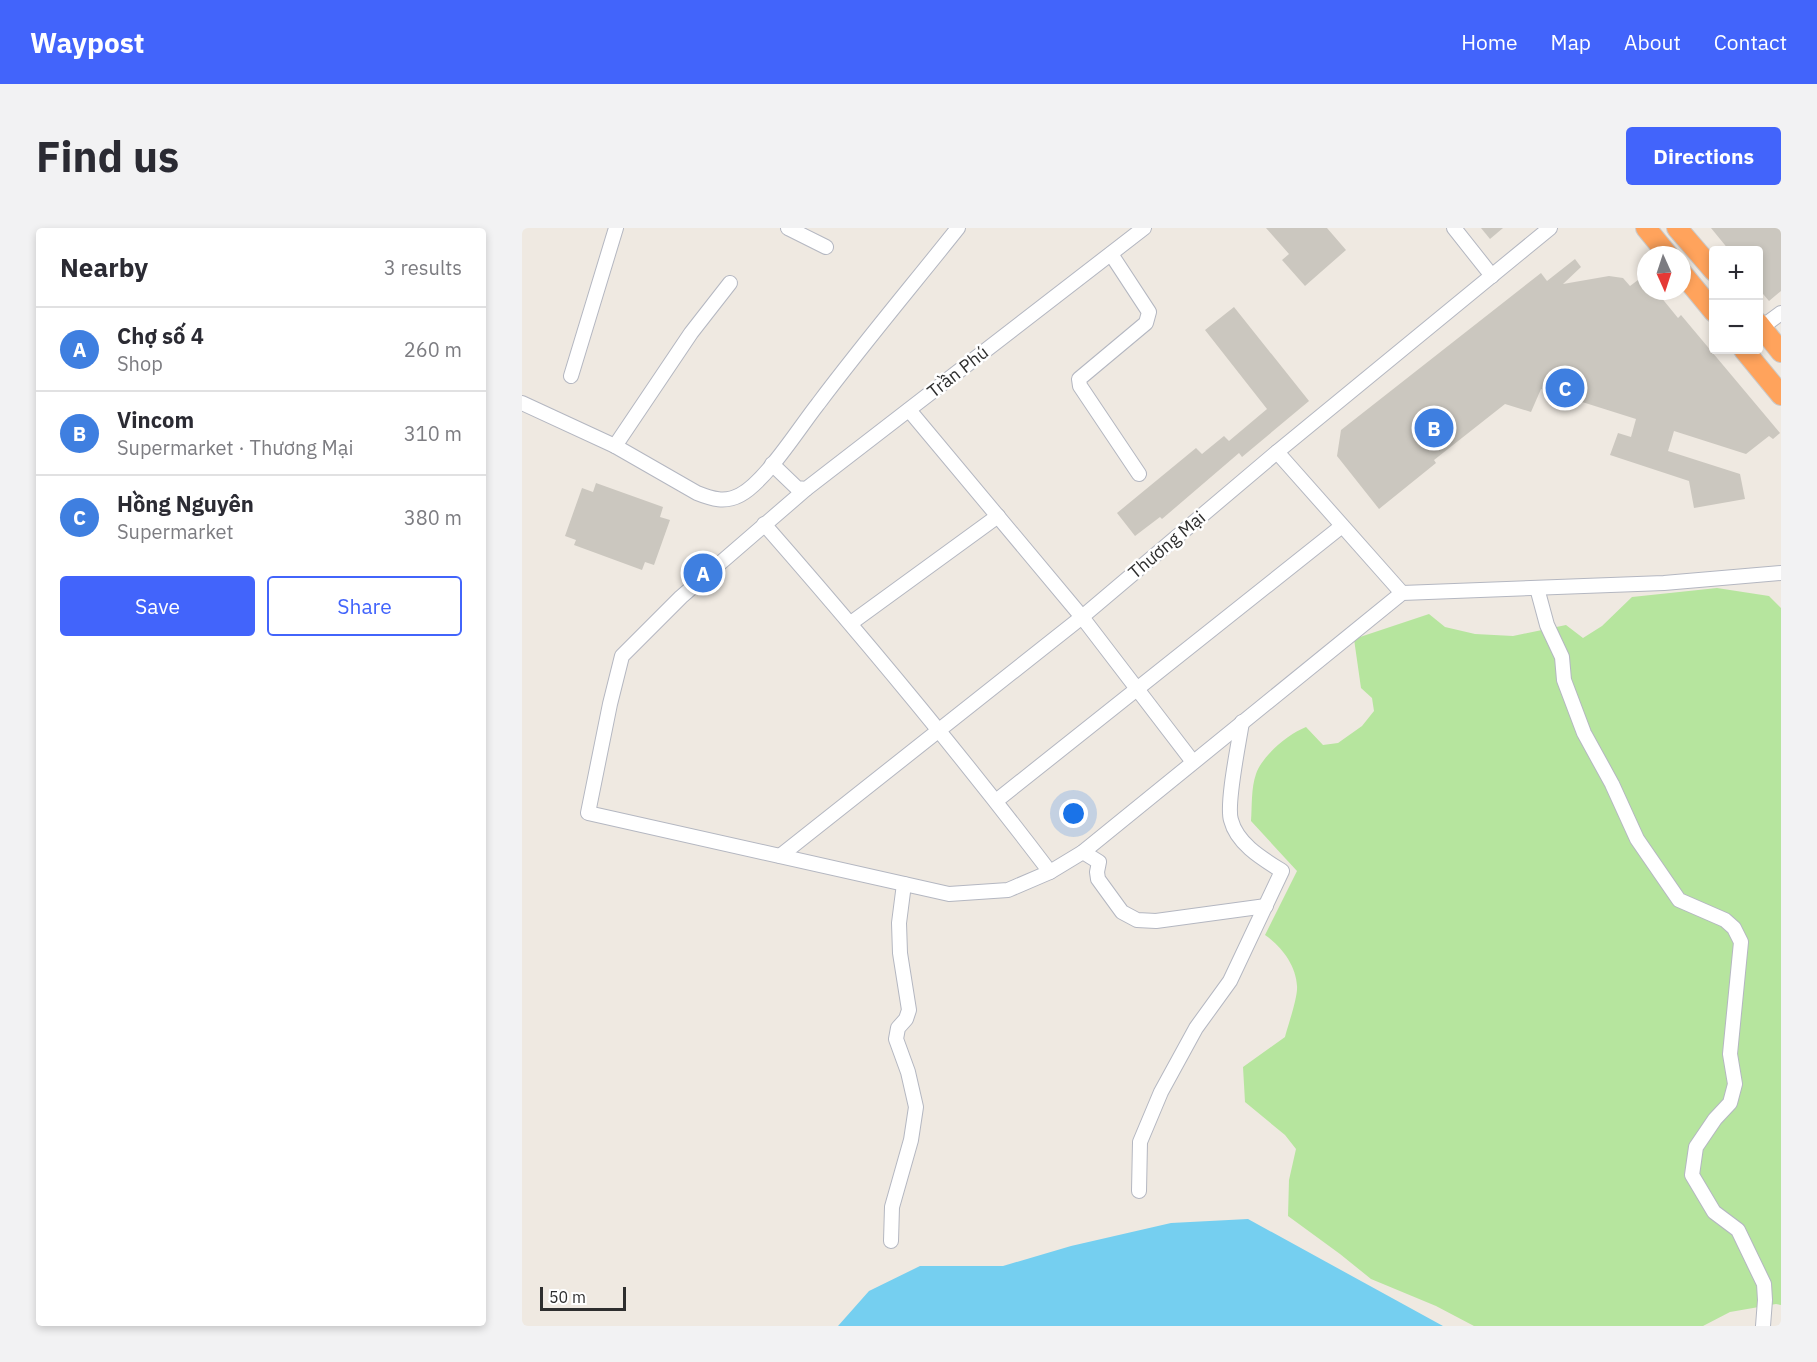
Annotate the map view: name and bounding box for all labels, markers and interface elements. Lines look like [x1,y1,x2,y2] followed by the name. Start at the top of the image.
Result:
[30,24,144,61] text: Waypost
[1461,28,1518,56] text: Home
[1551,28,1591,56] text: Map
[1624,28,1681,56] text: About
[1714,28,1787,56] text: Contact
[1626,127,1781,185] button: Directions
[36,129,179,184] text: Find us
[1637,246,1691,300] north arrow
[1709,246,1763,354] map controls
[1709,246,1763,300] button: +
[60,250,148,284] text: Nearby
[384,254,462,281] text: 3 results
[1709,300,1763,354] button: −
[117,321,204,350] text: Chợ số 4
[73,336,86,363] text: A
[404,336,462,363] text: 260 m
[922,341,993,403] street label: Trần Phú
[117,350,163,377] text: Shop
[1546,366,1584,410] pin: C
[117,405,194,434] text: Vincom
[1414,406,1454,450] pin: B
[73,420,86,447] text: B
[404,420,462,447] text: 310 m
[117,434,353,461] text: Supermarket · Thương Mại
[117,489,254,518] text: Hồng Nguyên
[73,504,86,531] text: C
[404,504,462,531] text: 380 m
[1123,506,1210,583] street label: Thương Mại
[117,518,234,545] text: Supermarket
[684,550,723,596] pin: A
[60,576,255,636] button: Save
[267,576,462,636] button: Share
[1059,799,1088,828] your location
[540,1284,626,1312] scale bar
[549,1287,586,1307] text: 50 m

